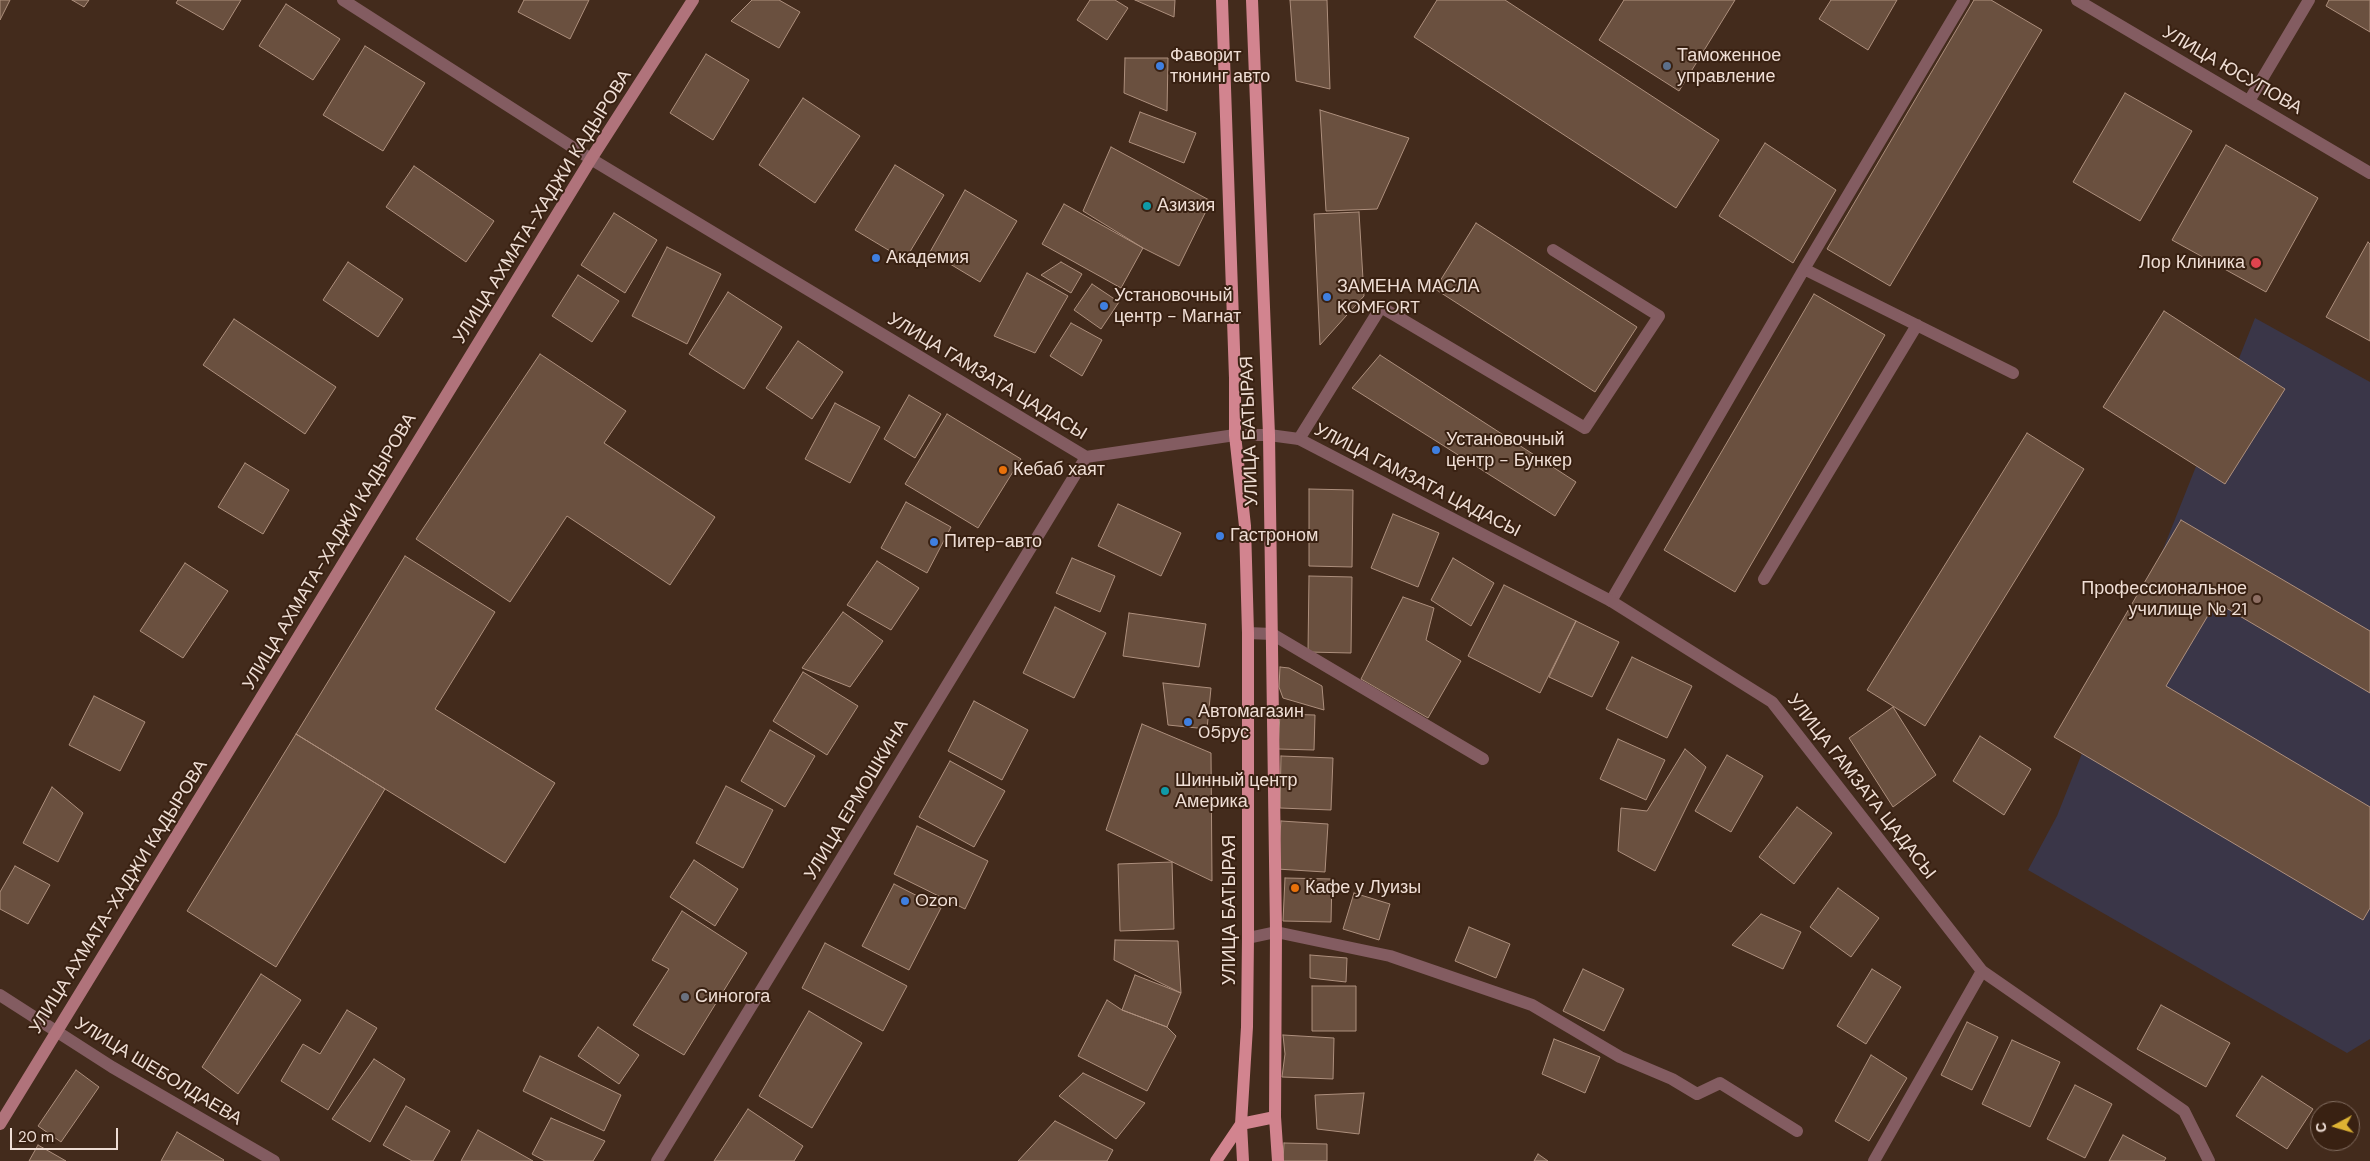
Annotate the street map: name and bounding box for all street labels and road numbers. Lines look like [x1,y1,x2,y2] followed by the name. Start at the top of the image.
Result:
[2158,22,2306,120] street label: УЛИЦА ЮСУПОВА
[449,66,637,348] street label: УЛИЦА АХМАТА-ХАДЖИ КАДЫРОВА
[883,309,1091,445] street label: УЛИЦА ГАМЗАТА ЦАДАСЫ
[1237,355,1263,507] street label: УЛИЦА БАТЫРАЯ
[239,410,421,694] street label: УЛИЦА АХМАТА-ХАДЖИ КАДЫРОВА
[1310,419,1524,543] street label: УЛИЦА ГАМЗАТА ЦАДАСЫ
[1782,690,1940,884] street label: УЛИЦА ГАМЗАТА ЦАДАСЫ
[801,716,913,884] street label: УЛИЦА ЕРМОШКИНА
[25,756,213,1038] street label: УЛИЦА АХМАТА-ХАДЖИ КАДЫРОВА
[1219,835,1241,985] street label: УЛИЦА БАТЫРАЯ
[71,1014,245,1130] street label: УЛИЦА ШЕБОЛДАЕВА

